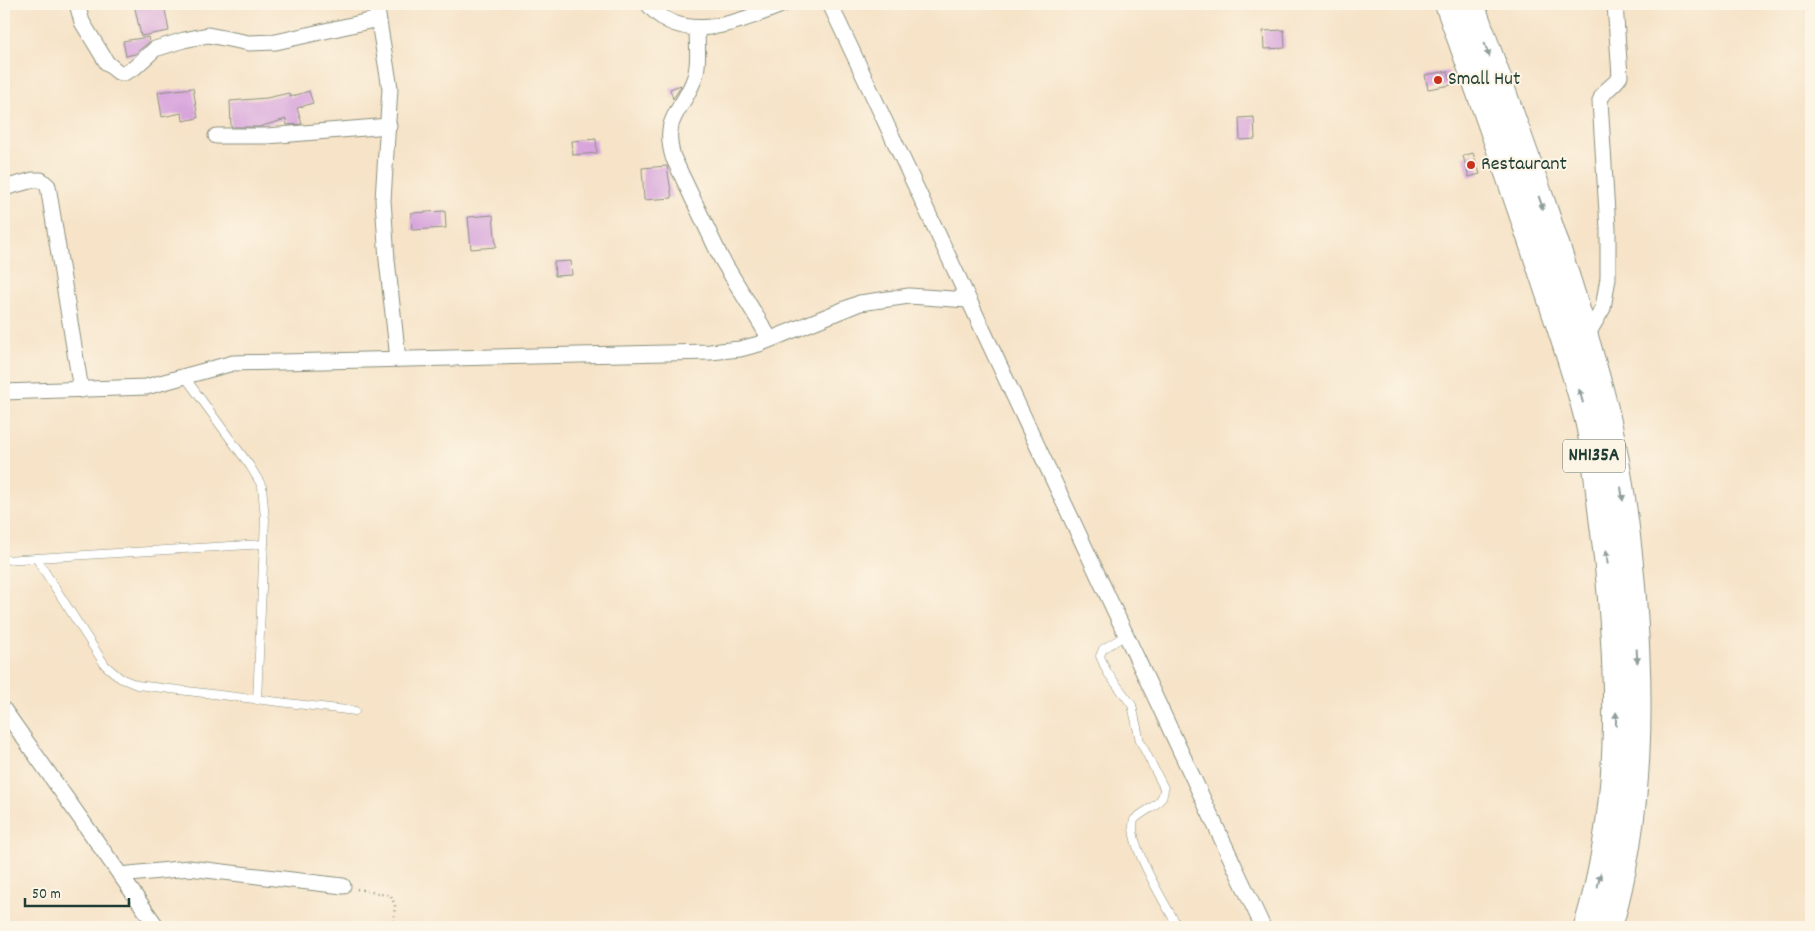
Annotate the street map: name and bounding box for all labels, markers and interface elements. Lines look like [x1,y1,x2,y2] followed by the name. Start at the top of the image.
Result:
[1484,42,1491,57] one-way arrow
[1448,66,1520,94] place label: Small Hut
[1432,74,1444,86] marker: Small Hut
[1481,151,1567,179] place label: Restaurant
[1465,159,1477,171] marker: Restaurant
[1537,196,1545,211] one-way arrow
[1577,389,1585,404] one-way arrow
[1563,440,1625,472] road number: NH135A
[1618,486,1626,502] one-way arrow
[1603,548,1611,564] one-way arrow
[1633,648,1641,664] one-way arrow
[1612,711,1620,727] one-way arrow
[1595,873,1603,888] one-way arrow
[25,876,129,908] scale bar
[32,884,61,906] text: 50 m

